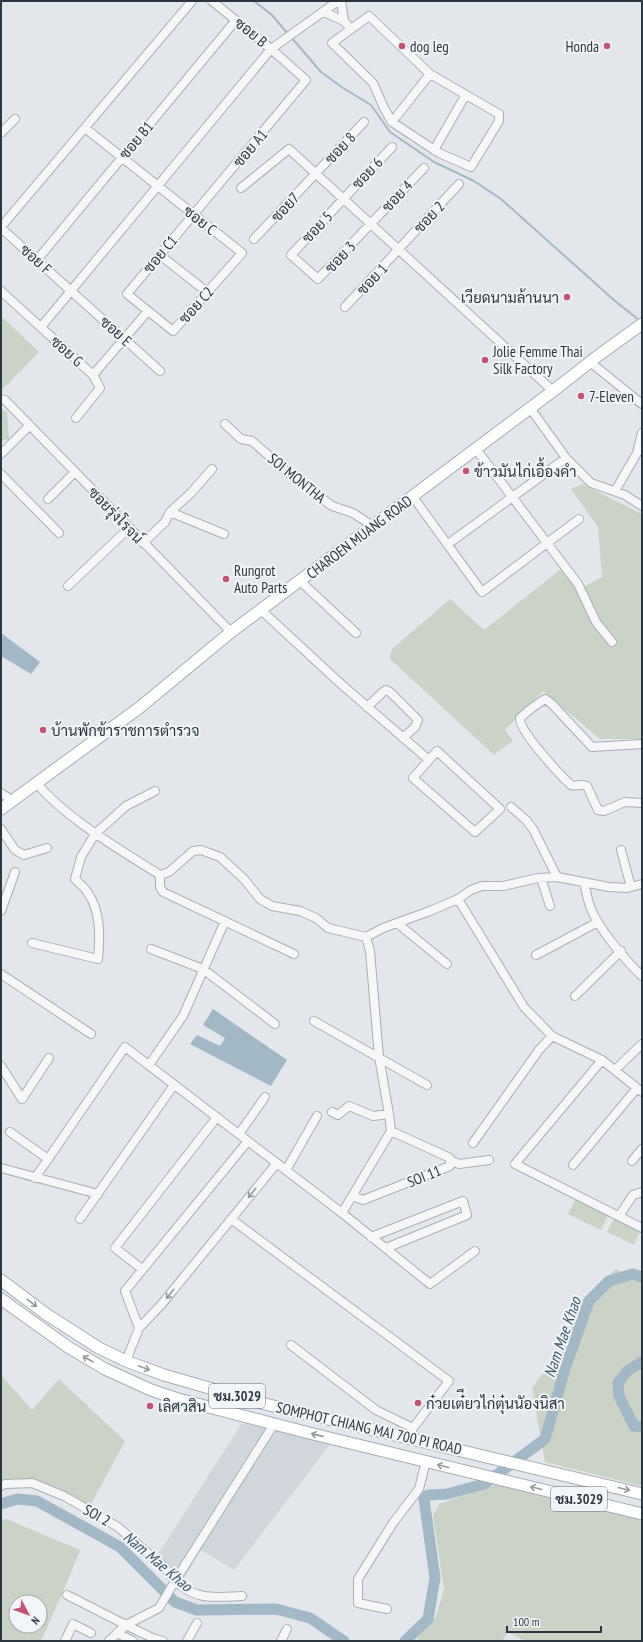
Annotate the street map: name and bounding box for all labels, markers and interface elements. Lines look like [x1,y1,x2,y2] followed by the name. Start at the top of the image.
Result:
[231,13,271,51] street label: ซอย B
[410,37,449,56] place label: dog leg
[565,37,599,56] place label: Honda
[397,41,407,51] marker: dog leg
[602,41,612,51] marker: Honda
[115,117,157,163] street label: ซอย B1
[229,125,271,171] street label: ซอย A1
[321,128,359,168] street label: ซอย 8
[348,153,387,193] street label: ซอย 6
[378,176,417,216] street label: ซอย 4
[267,188,303,226] street label: ซอย7
[410,197,448,237] street label: ซอย 2
[180,201,220,239] street label: ซอย C
[298,207,336,247] street label: ซอย 5
[139,231,181,277] street label: ซอย C1
[321,237,359,277] street label: ซอย 3
[16,240,56,278] street label: ซอย F
[353,259,391,299] street label: ซอย 1
[174,283,218,327] street label: ซอย C2
[461,288,559,307] place label: เวียดนามล้านนา
[562,292,572,302] marker: เวียดนามล้านนา
[96,312,136,350] street label: ซอย E
[47,331,87,371] street label: ซอย G
[492,342,583,378] place label: Jolie Femme Thai Silk Factory
[480,355,490,365] marker: Jolie Femme Thai Silk Factory
[589,387,634,406] place label: 7-Eleven
[576,391,586,401] marker: 7-Eleven
[264,449,331,508] street label: SOI MONTHA
[474,457,577,481] place label: ข้าวมันไก่เอื้องคํา
[461,466,471,476] marker: ข้าวมันไก่เอื้องคํา
[83,483,148,549] street label: ซอยรุ่งโรจน์
[302,491,416,583] street label: CHAROEN MUANG ROAD
[234,561,287,597] place label: Rungrot Auto Parts
[221,574,231,584] marker: Rungrot Auto Parts
[51,721,200,740] place label: บ้านพักข้าราชการตำรวจ
[38,725,48,735] marker: บ้านพักข้าราชการตำรวจ
[404,1161,444,1191] street label: SOI 11
[248,1188,257,1199] one-way arrow
[165,1288,174,1299] one-way arrow
[539,1293,585,1380] water label: Nam Mae Khao
[27,1299,38,1308] one-way arrow
[82,1354,94,1362] one-way arrow
[138,1365,150,1373] one-way arrow
[209,1384,265,1408] road number: ชม.3029
[426,1388,565,1415] place label: ก๋วยเต๋ียวไก่ตุ๋นนัองนิสา
[158,1397,206,1416] place label: เลิศวสิน
[274,1397,464,1459] street label: SOMPHOT CHIANG MAI 700 PI ROAD
[413,1398,423,1408] marker: ก๋วยเต๋ียวไก่ตุ๋นนัองนิสา
[145,1401,155,1411] marker: เลิศวสิน
[311,1431,324,1438] one-way arrow
[437,1461,450,1469] one-way arrow
[530,1484,543,1491] one-way arrow
[617,1486,630,1494] one-way arrow
[551,1487,607,1511] road number: ชม.3029
[80,1500,114,1530] street label: SOI 2
[120,1526,197,1596] water label: Nam Mae Khao
[8,1594,48,1634] north arrow
[507,1608,601,1634] scale bar
[28,1614,43,1627] text: N
[513,1614,540,1629] text: 100 m

